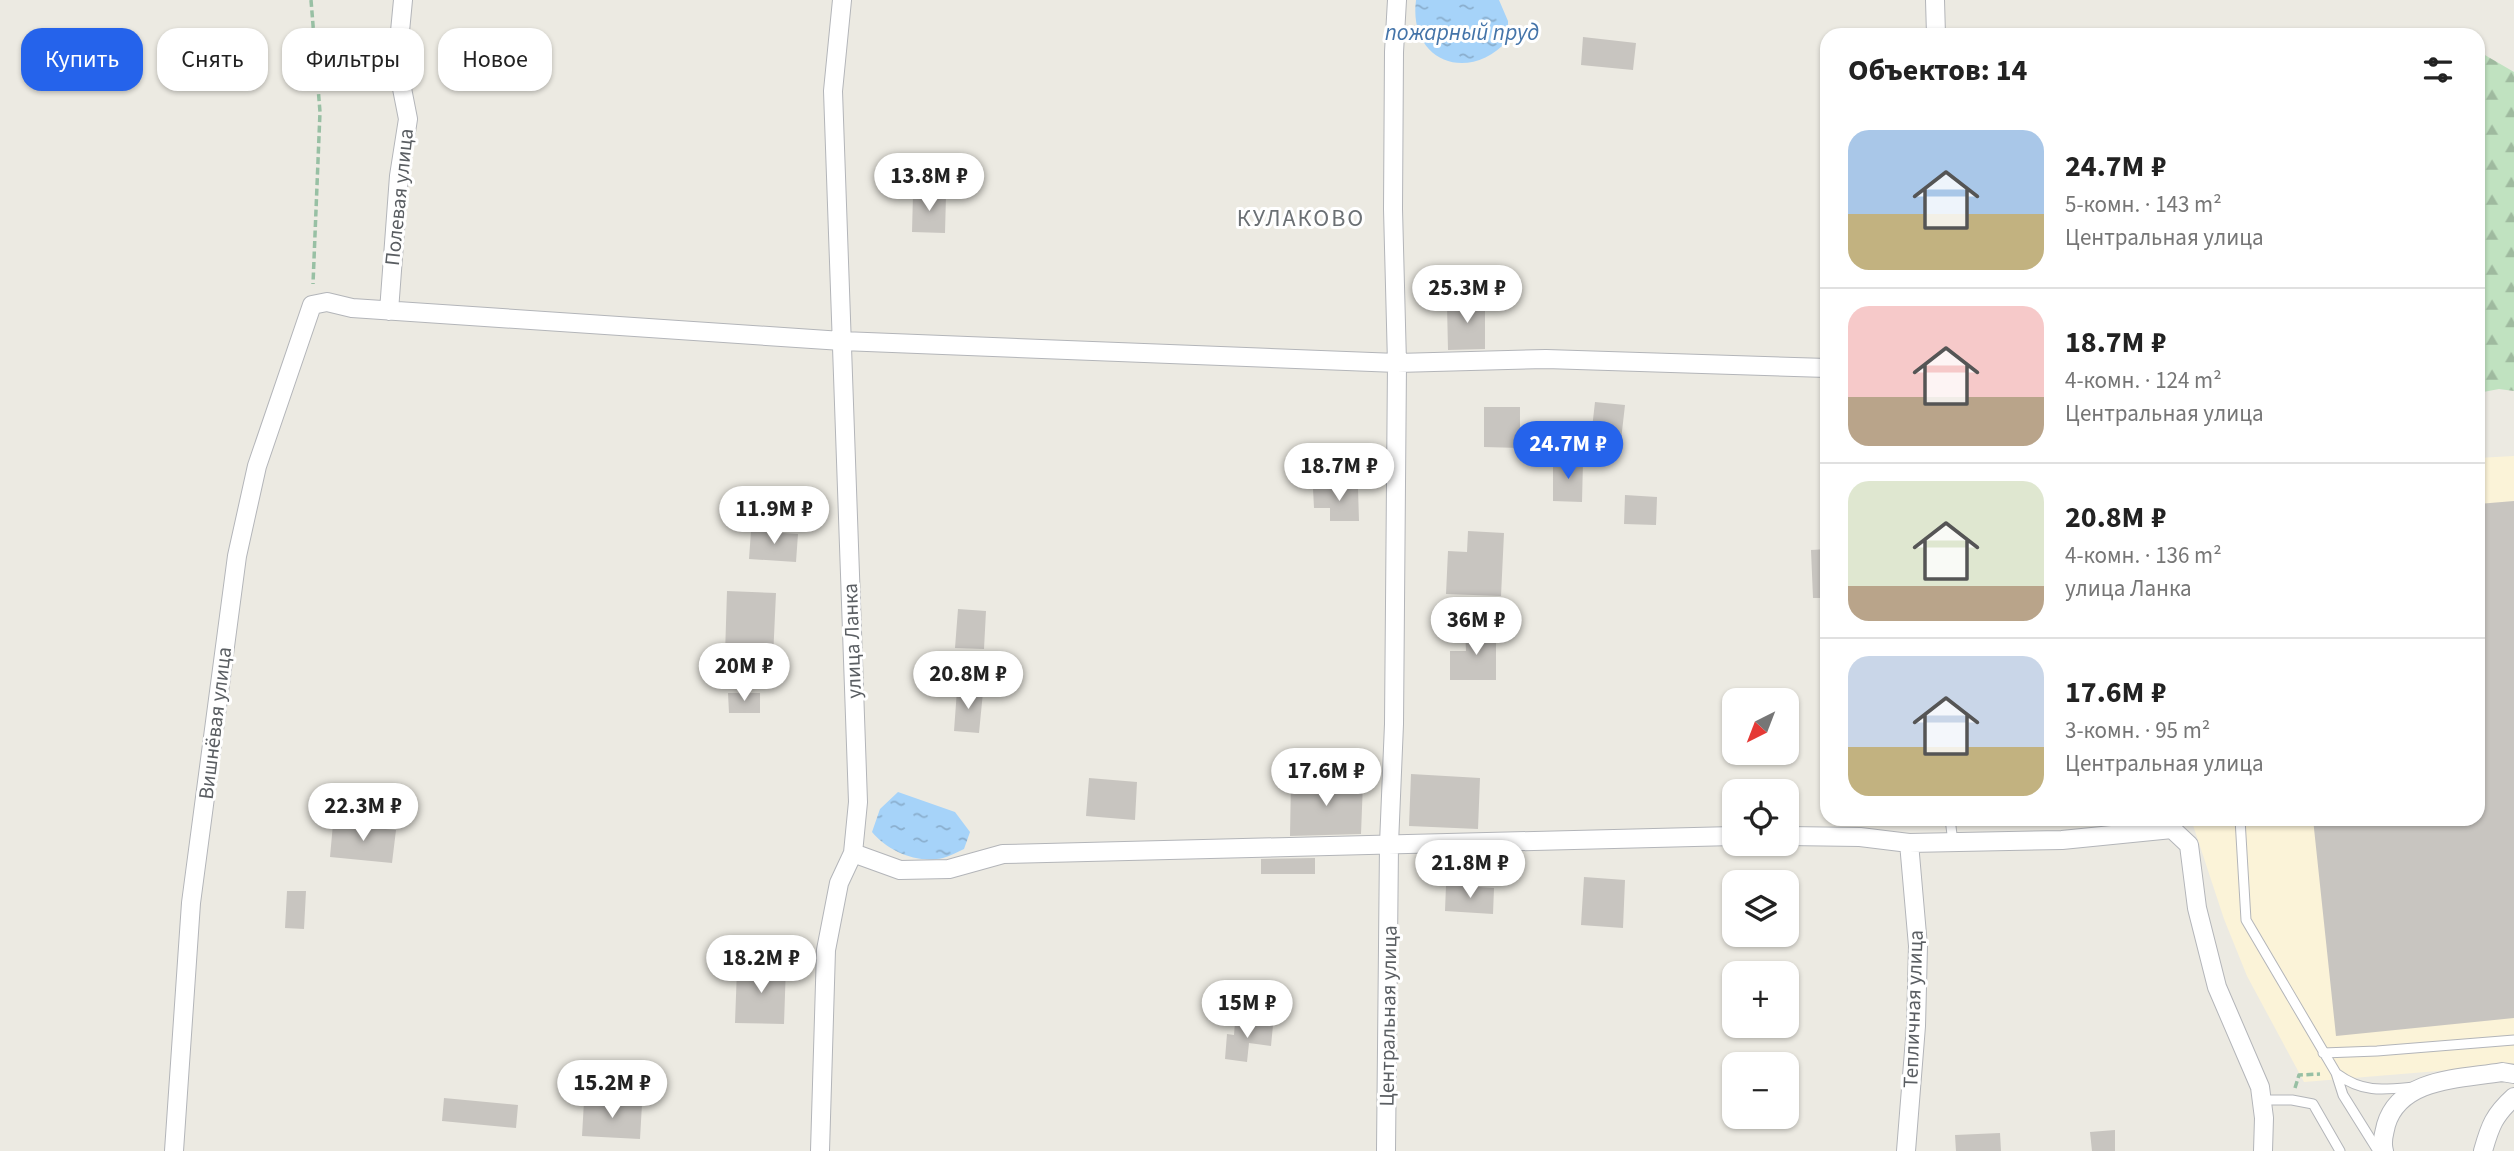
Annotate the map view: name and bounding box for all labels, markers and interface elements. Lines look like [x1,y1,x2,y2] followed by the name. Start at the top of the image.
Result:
[1385,16,1539,49] water label: пожарный пруд
[21,28,143,91] chip: Купить
[157,28,268,91] chip: Снять
[282,28,424,91] chip: Фильтры
[438,28,552,91] chip: Новое
[1848,49,2027,92] text: Объектов: 14
[2419,51,2457,89] icon: filters
[377,127,421,267] street label: Полевая улица
[2065,145,2166,188] text: 24.7M ₽
[864,154,994,213] pin: 13.8M ₽
[1904,158,1988,242] icon: home
[890,159,968,192] text: 13.8M ₽
[2065,188,2222,221] text: 5-комн. · 143 m²
[1237,201,1365,236] district label: КУЛАКОВО
[2065,221,2264,254] text: Центральная улица
[1402,266,1532,325] pin: 25.3M ₽
[1428,271,1506,304] text: 25.3M ₽
[2065,321,2166,364] text: 18.7M ₽
[1904,334,1988,418] icon: home
[2065,364,2222,397] text: 4-комн. · 124 m²
[2065,397,2264,430] text: Центральная улица
[1503,421,1633,481] pin: 24.7M ₽
[1529,427,1607,460] text: 24.7M ₽
[1274,444,1404,503] pin: 18.7M ₽
[1300,449,1378,482] text: 18.7M ₽
[709,486,839,546] pin: 11.9M ₽
[735,492,813,525] text: 11.9M ₽
[2065,496,2166,539] text: 20.8M ₽
[1904,509,1988,593] icon: home
[2065,539,2222,572] text: 4-комн. · 136 m²
[2065,572,2192,605] text: улица Ланка
[835,583,869,699] street label: улица Ланка
[1427,598,1525,657] pin: 36M ₽
[1447,603,1505,636] text: 36M ₽
[695,644,793,703] pin: 20M ₽
[191,645,239,801] street label: Вишнёвая улица
[715,649,773,682] text: 20M ₽
[903,652,1033,711] pin: 20.8M ₽
[929,657,1007,690] text: 20.8M ₽
[2065,671,2166,714] text: 17.6M ₽
[1904,684,1988,768] icon: home
[1722,688,1799,765] north arrow
[1722,688,1799,1129] map controls
[2065,714,2210,747] text: 3-комн. · 95 m²
[2065,747,2264,780] text: Центральная улица
[1261,748,1391,808] pin: 17.6M ₽
[1287,754,1365,787] text: 17.6M ₽
[1722,779,1799,856] button: locate
[298,784,428,843] pin: 22.3M ₽
[324,789,402,822] text: 22.3M ₽
[1405,841,1535,900] pin: 21.8M ₽
[1431,846,1509,879] text: 21.8M ₽
[1722,870,1799,947] button: layers
[1371,925,1405,1107] street label: Центральная улица
[1895,929,1931,1089] street label: Тепличная улица
[696,936,826,995] pin: 18.2M ₽
[722,941,800,974] text: 18.2M ₽
[1722,961,1799,1038] button: +
[1198,981,1296,1040] pin: 15M ₽
[1218,986,1276,1019] text: 15M ₽
[1722,1052,1799,1129] button: −
[547,1060,677,1120] pin: 15.2M ₽
[573,1066,651,1099] text: 15.2M ₽

